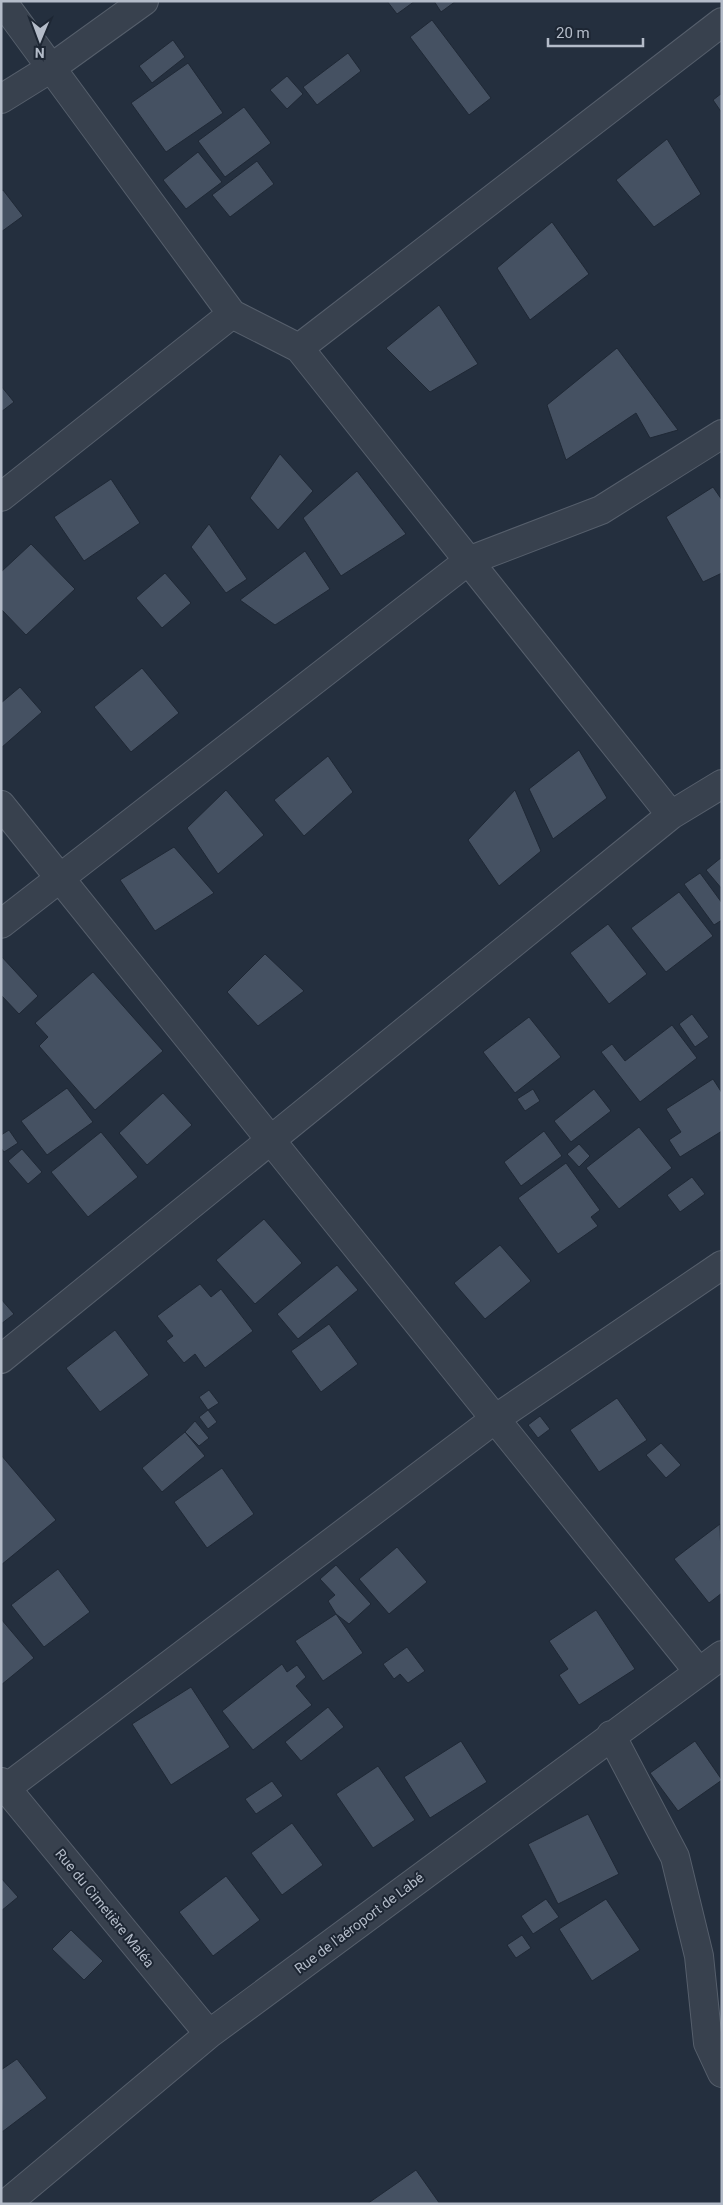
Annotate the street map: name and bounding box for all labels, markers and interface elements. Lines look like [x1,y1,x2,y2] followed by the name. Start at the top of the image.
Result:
[15,15,65,65] north arrow
[548,15,643,47] scale bar
[556,24,590,42] text: 20 m
[35,45,45,61] text: N
[52,1846,158,1970] street label: Rue du Cimetière Maléa
[291,1869,427,1977] street label: Rue de l'aéroport de Labé

